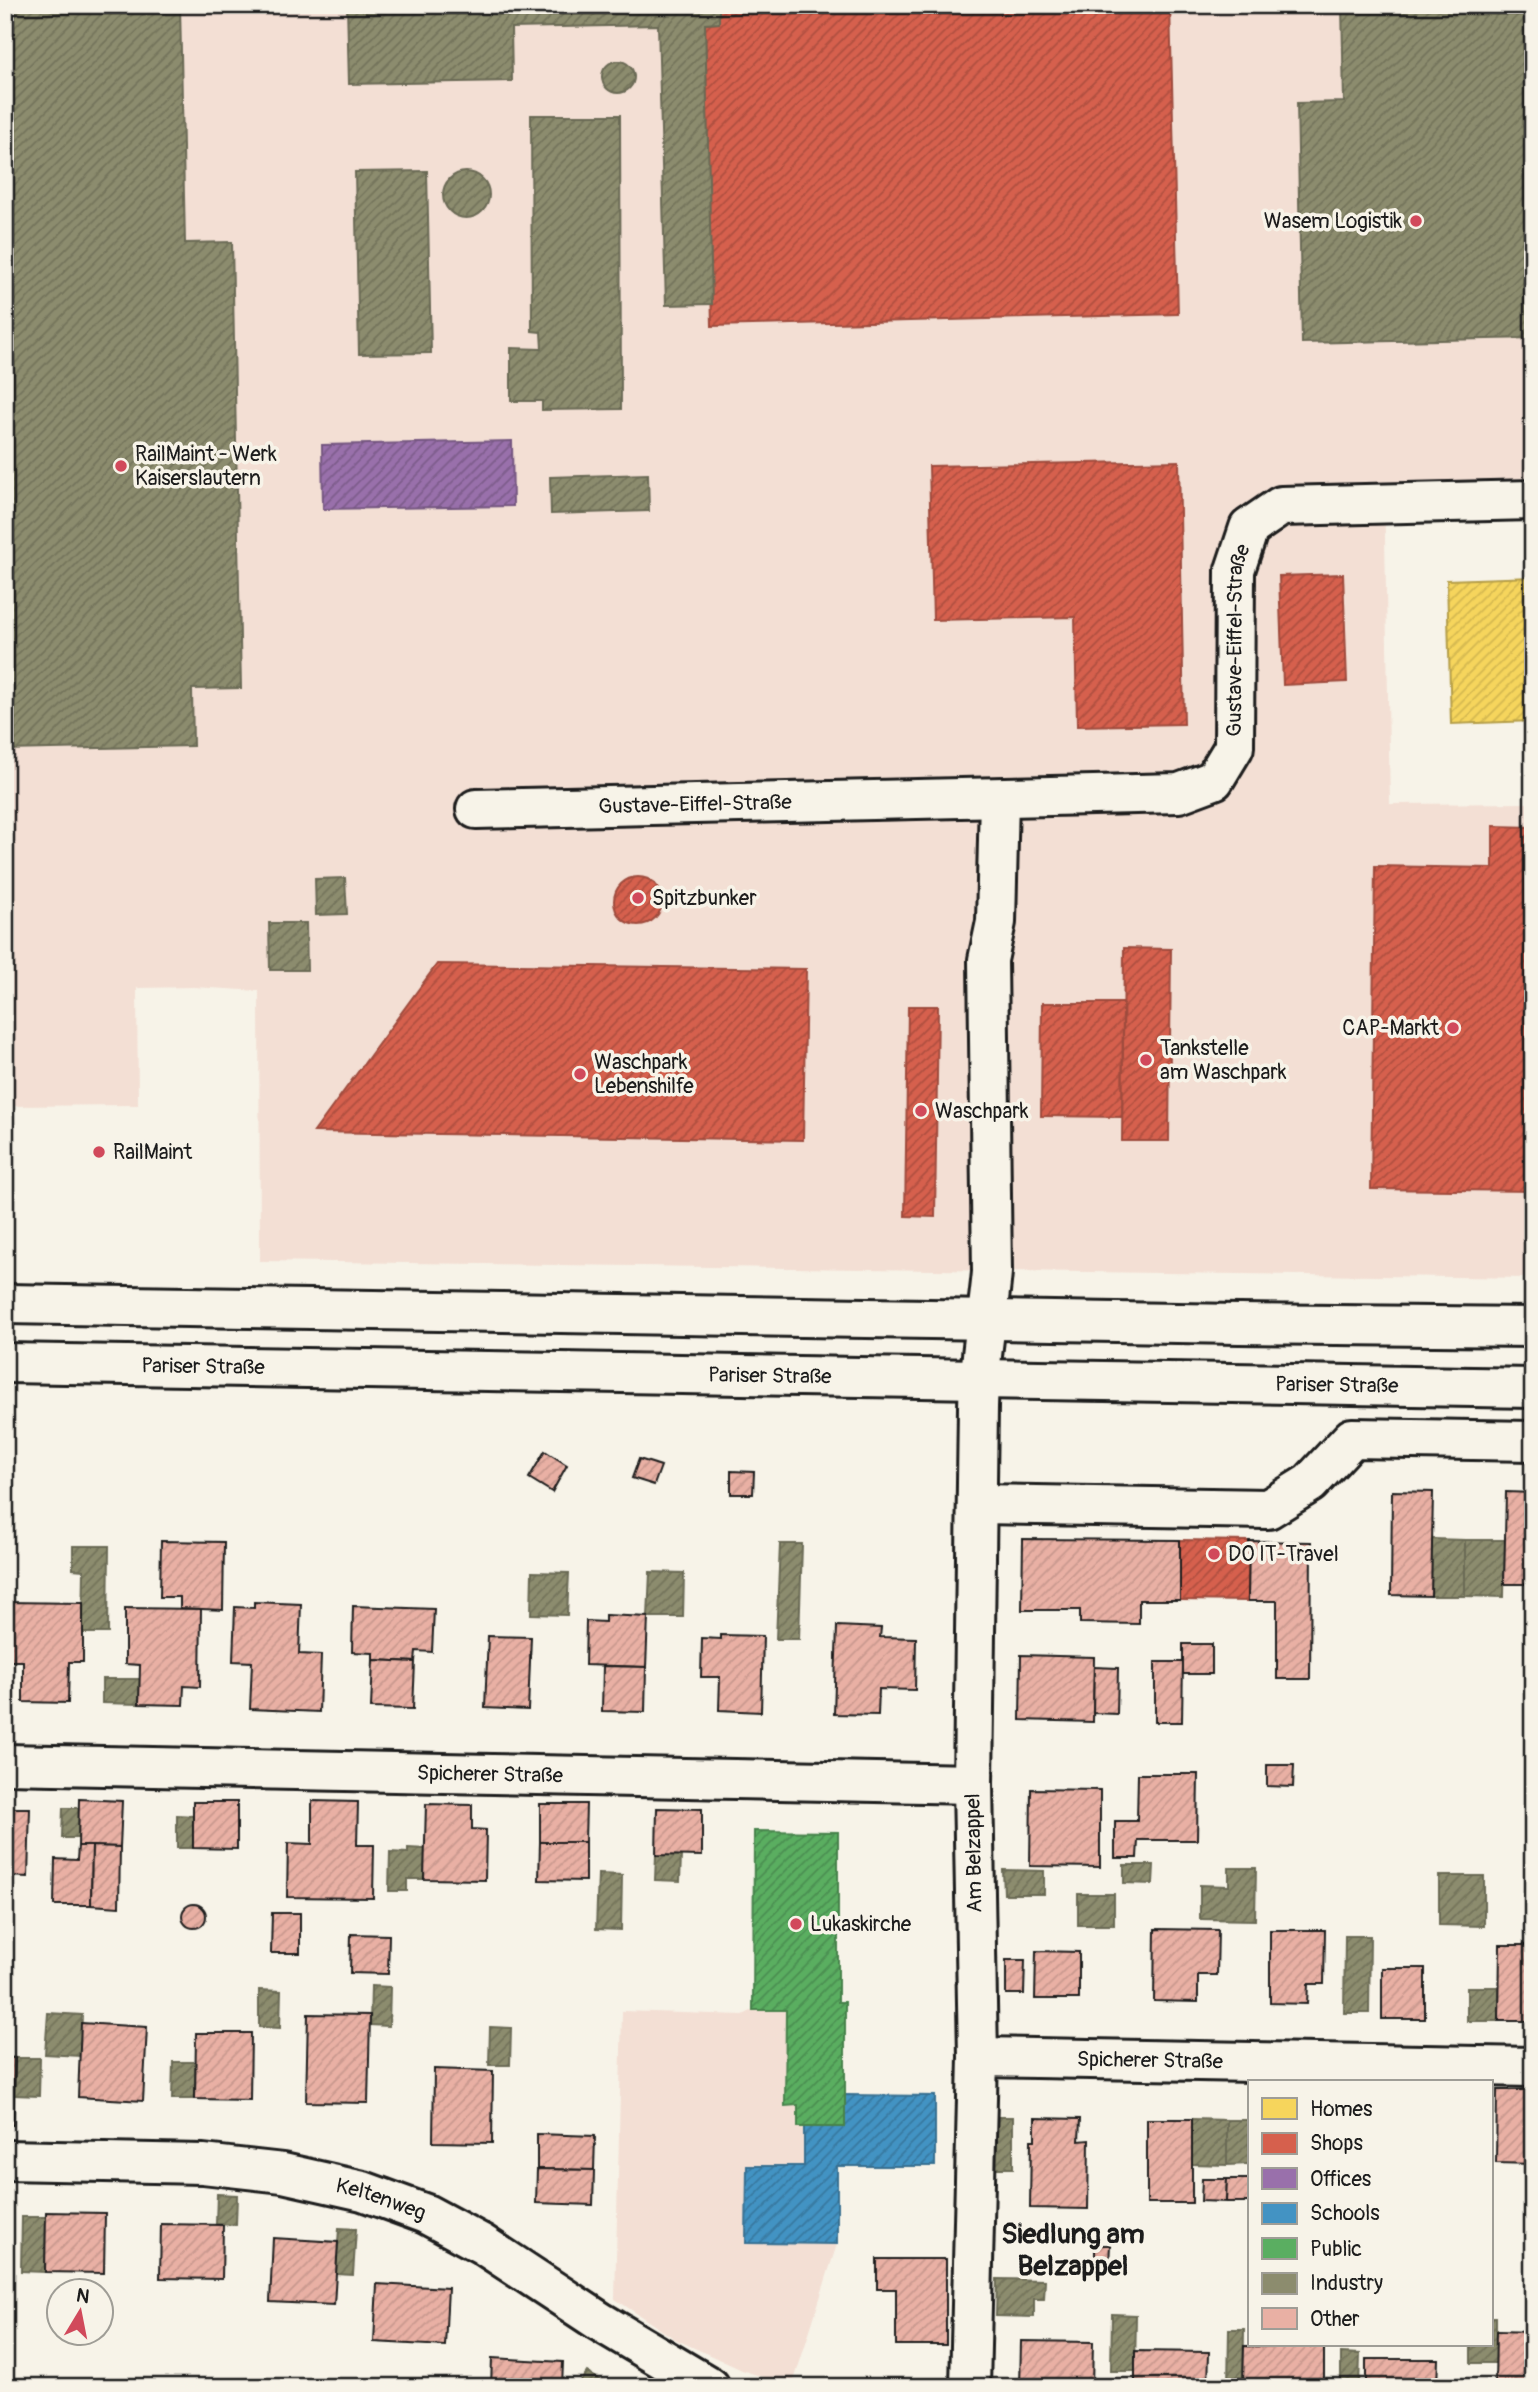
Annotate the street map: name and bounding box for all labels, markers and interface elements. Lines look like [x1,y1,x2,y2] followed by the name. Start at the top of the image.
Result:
[1264,208,1402,235] place label: Wasem Logistik
[1408,213,1424,229] marker: Wasem Logistik
[135,441,277,492] place label: RailMaint - Werk Kaiserslautern
[113,458,129,474] marker: RailMaint - Werk Kaiserslautern
[1221,540,1256,737] street label: Gustave-Eiffel-Straße
[598,788,793,820] street label: Gustave-Eiffel-Straße
[652,885,757,912] place label: Spitzbunker
[630,890,646,906] marker: Spitzbunker
[1342,1015,1440,1042] place label: CAP-Markt
[1445,1020,1461,1036] marker: CAP-Markt
[1160,1035,1287,1086] place label: Tankstelle am Waschpark
[594,1049,694,1100] place label: Waschpark Lebenshilfe
[1138,1052,1154,1068] marker: Tankstelle am Waschpark
[572,1066,588,1082] marker: Waschpark Lebenshilfe
[935,1098,1029,1125] place label: Waschpark
[913,1103,929,1119] marker: Waschpark
[113,1139,193,1166] place label: RailMaint
[91,1144,107,1160] marker: RailMaint
[141,1352,266,1381] street label: Pariser Straße
[708,1361,832,1390] street label: Pariser Straße
[1275,1370,1399,1399] street label: Pariser Straße
[1228,1541,1339,1568] place label: DO IT-Travel
[1206,1546,1222,1562] marker: DO IT-Travel
[417,1759,564,1789] street label: Spicherer Straße
[959,1793,989,1913] street label: Am Belzappel
[810,1911,912,1938] place label: Lukaskirche
[788,1916,804,1932] marker: Lukaskirche
[1077,2045,1224,2075] street label: Spicherer Straße
[1248,2080,1492,2346] legend
[1310,2096,1373,2123] text: Homes
[1310,2130,1363,2157] text: Shops
[1310,2166,1372,2193] text: Offices
[333,2172,430,2226] street label: Keltenweg
[1310,2200,1380,2227] text: Schools
[1001,2217,1145,2284] district label: Siedlung am Belzappel
[1310,2236,1362,2263] text: Public
[1310,2270,1383,2297] text: Industry
[46,2276,116,2346] north arrow
[74,2283,91,2309] text: N
[1310,2306,1360,2333] text: Other

